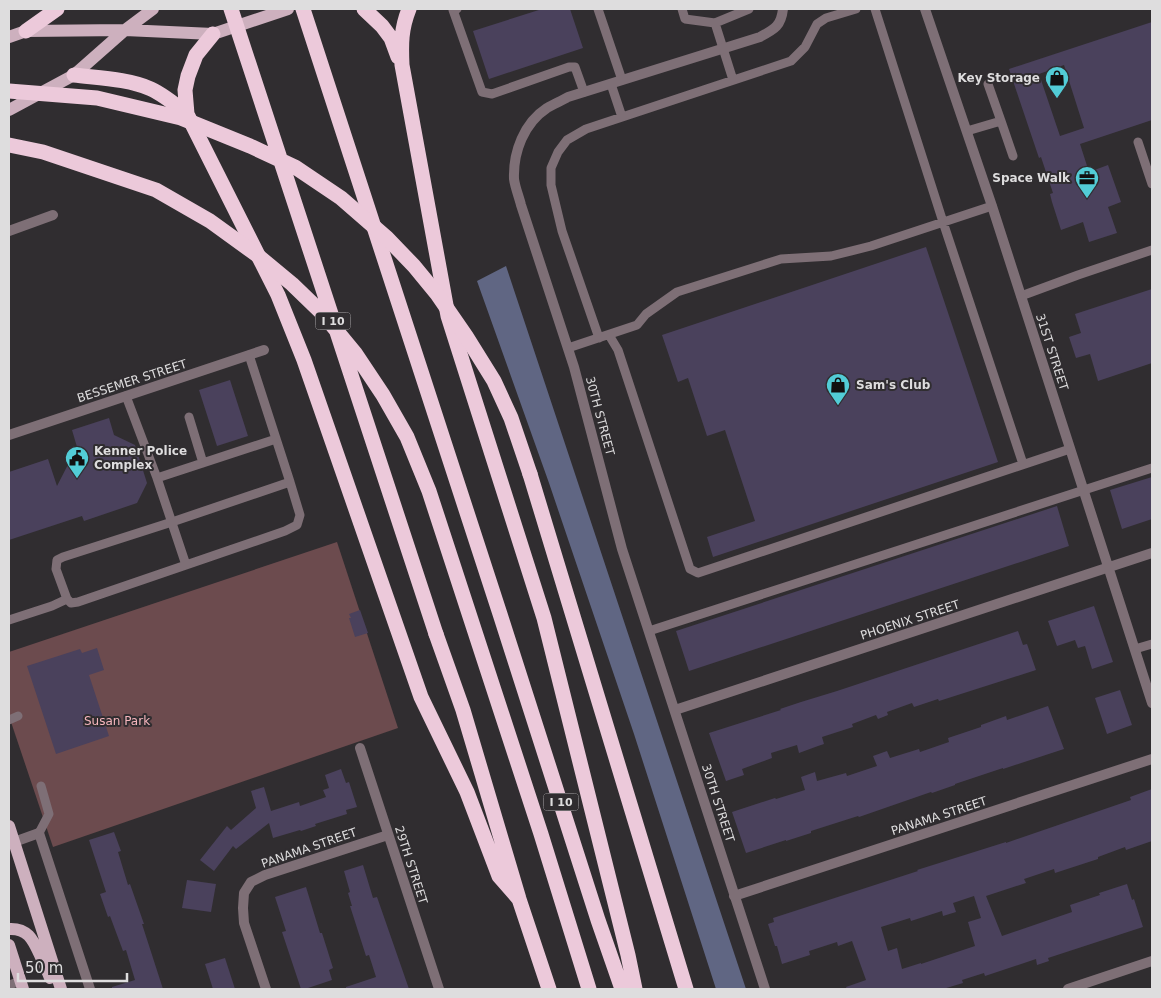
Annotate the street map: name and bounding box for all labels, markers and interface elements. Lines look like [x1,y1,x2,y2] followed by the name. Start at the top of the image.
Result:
[1044,65,1070,99] shop icon: Key Storage
[957,71,1040,85] place label: Key Storage
[1074,165,1100,199] office icon: Space Walk
[992,171,1071,185] place label: Space Walk
[316,312,350,330] road number: I 10
[1033,312,1071,393] street label: 31ST STREET
[75,356,189,405] street label: BESSEMER STREET
[825,372,851,406] shop icon: Sam's Club
[583,375,617,458] street label: 30TH STREET
[856,378,931,392] place label: Sam's Club
[94,444,187,472] place label: Kenner Police Complex
[64,445,90,479] public building icon: Kenner Police Complex
[859,597,962,643] street label: PHOENIX STREET
[84,714,150,728] park label: Susan Park
[699,762,737,844] street label: 30TH STREET
[544,794,578,810] road number: I 10
[889,794,989,838] street label: PANAMA STREET
[392,824,430,906] street label: 29TH STREET
[259,825,359,871] street label: PANAMA STREET
[18,950,126,982] scale bar
[25,959,63,977] text: 50 m

